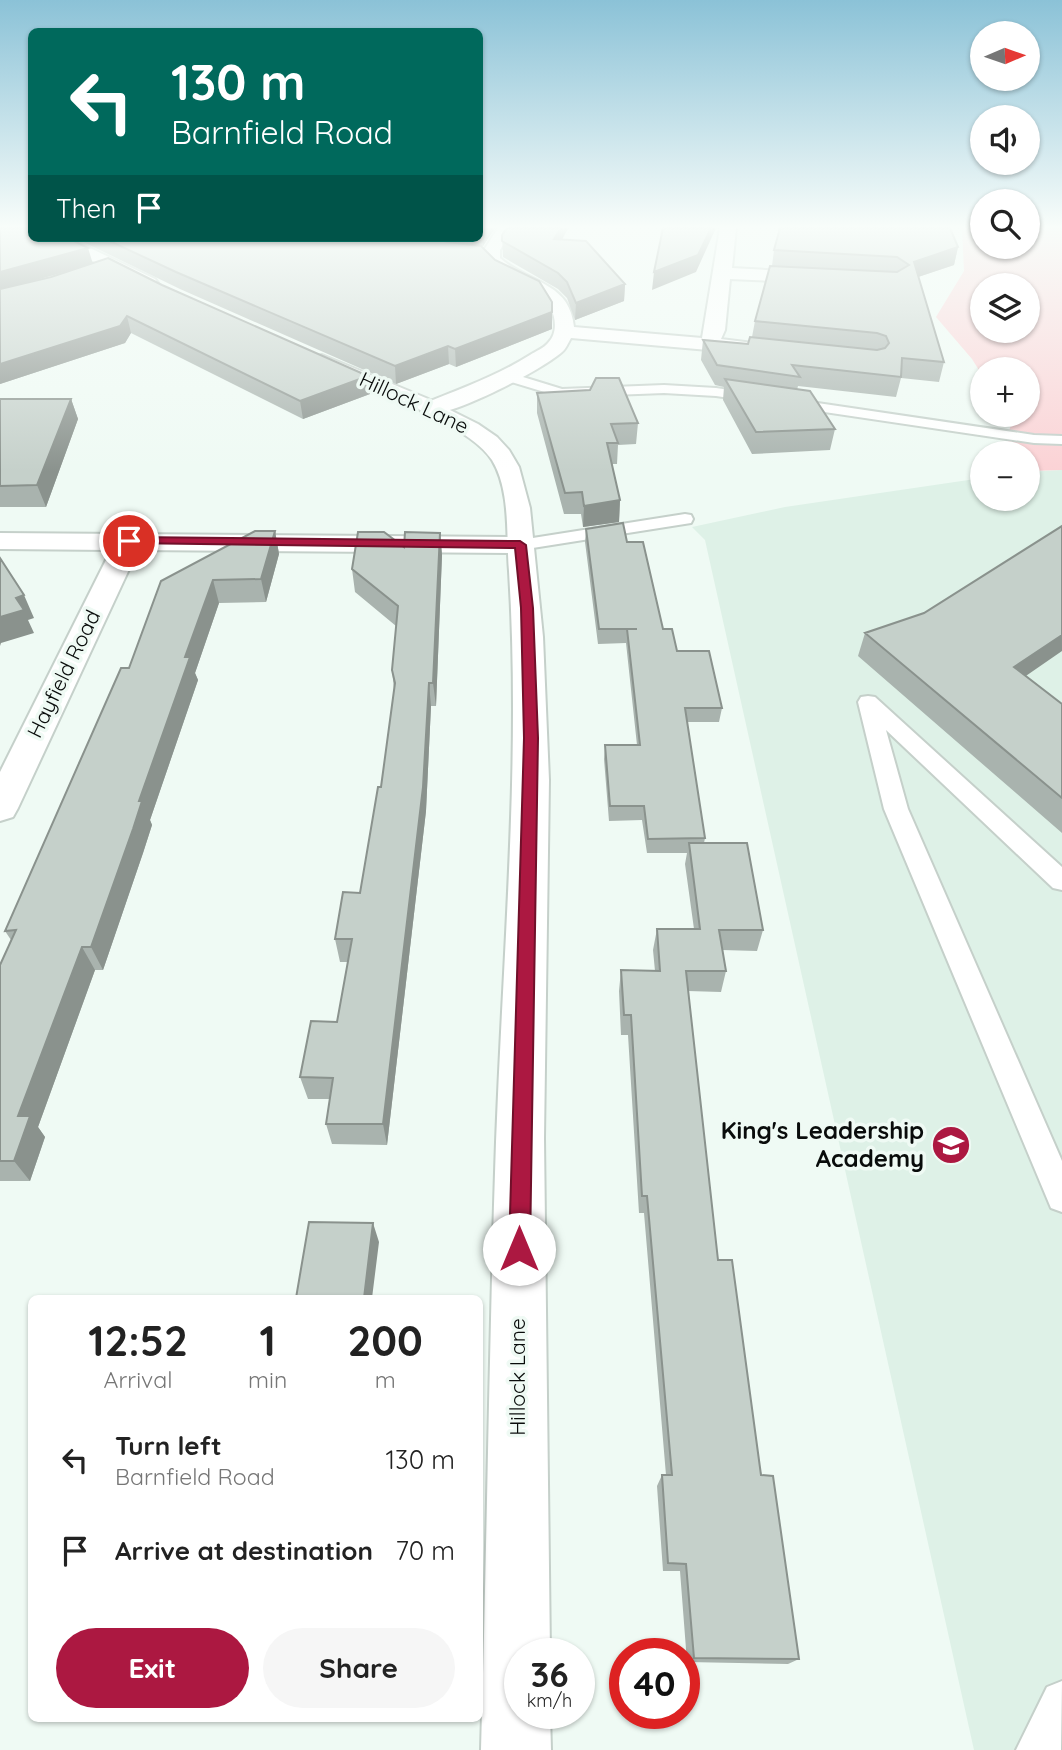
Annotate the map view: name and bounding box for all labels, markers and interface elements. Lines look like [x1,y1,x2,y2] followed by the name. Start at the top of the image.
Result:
[970,21,1040,91] north arrow
[970,21,1040,511] map controls
[171,51,305,112] text: 130 m
[56,56,147,147] icon: left
[970,105,1040,175] button: sound
[171,112,393,152] text: Barnfield Road
[130,189,168,227] icon: arrive
[970,189,1040,259] button: search
[56,192,116,225] text: Then
[970,273,1040,343] button: layers
[970,357,1040,427] button: +
[356,365,473,439] street label: Hillock Lane
[970,441,1040,511] button: −
[99,511,159,571] pin
[110,522,148,560] icon: arrive
[21,605,105,742] street label: Hayfield Road
[721,1115,924,1173] place label: King's Leadership Academy
[930,1124,972,1166] school or university icon: King's Leadership Academy
[482,1212,556,1286] position arrow
[88,1314,188,1367] text: 12:52
[259,1314,276,1367] text: 1
[347,1314,423,1367] text: 200
[504,1318,530,1436] street label: Hillock Lane
[104,1365,172,1394] text: Arrival
[248,1365,287,1394] text: min
[375,1365,396,1394] text: m
[115,1429,222,1462] text: Turn left
[56,1441,94,1479] icon: left
[385,1443,455,1476] text: 130 m
[115,1462,275,1491] text: Barnfield Road
[56,1532,94,1570] icon: arrive
[115,1534,373,1567] text: Arrive at destination
[395,1534,455,1567] text: 70 m
[56,1628,249,1708] button: Exit
[263,1628,455,1708] button: Share
[609,1638,700,1729] speed limit sign: 40
[530,1652,569,1696] text: 36
[527,1689,572,1712] text: km/h

